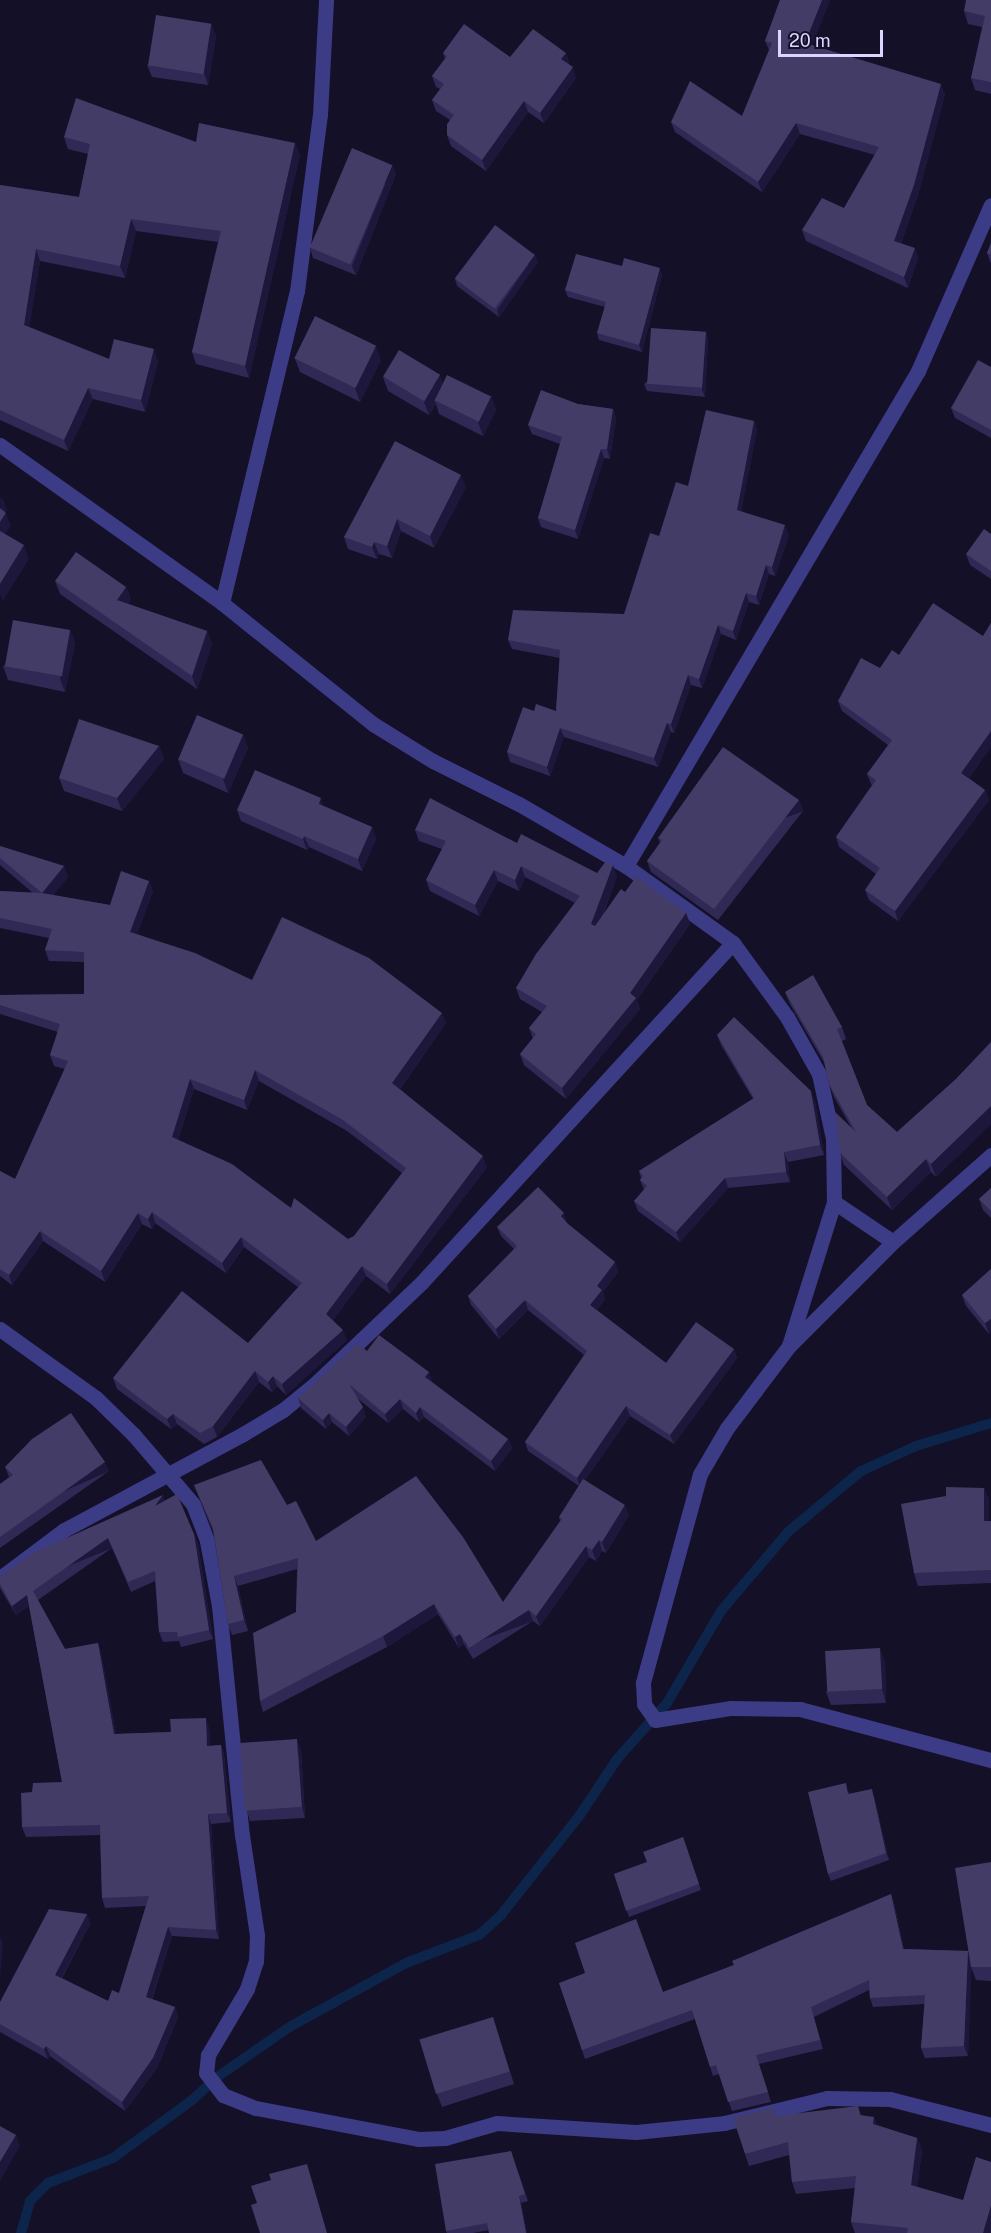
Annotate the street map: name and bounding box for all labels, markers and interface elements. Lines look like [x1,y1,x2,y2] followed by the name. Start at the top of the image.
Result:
[781,18,886,56] scale bar
[789,30,831,51] text: 20 m

